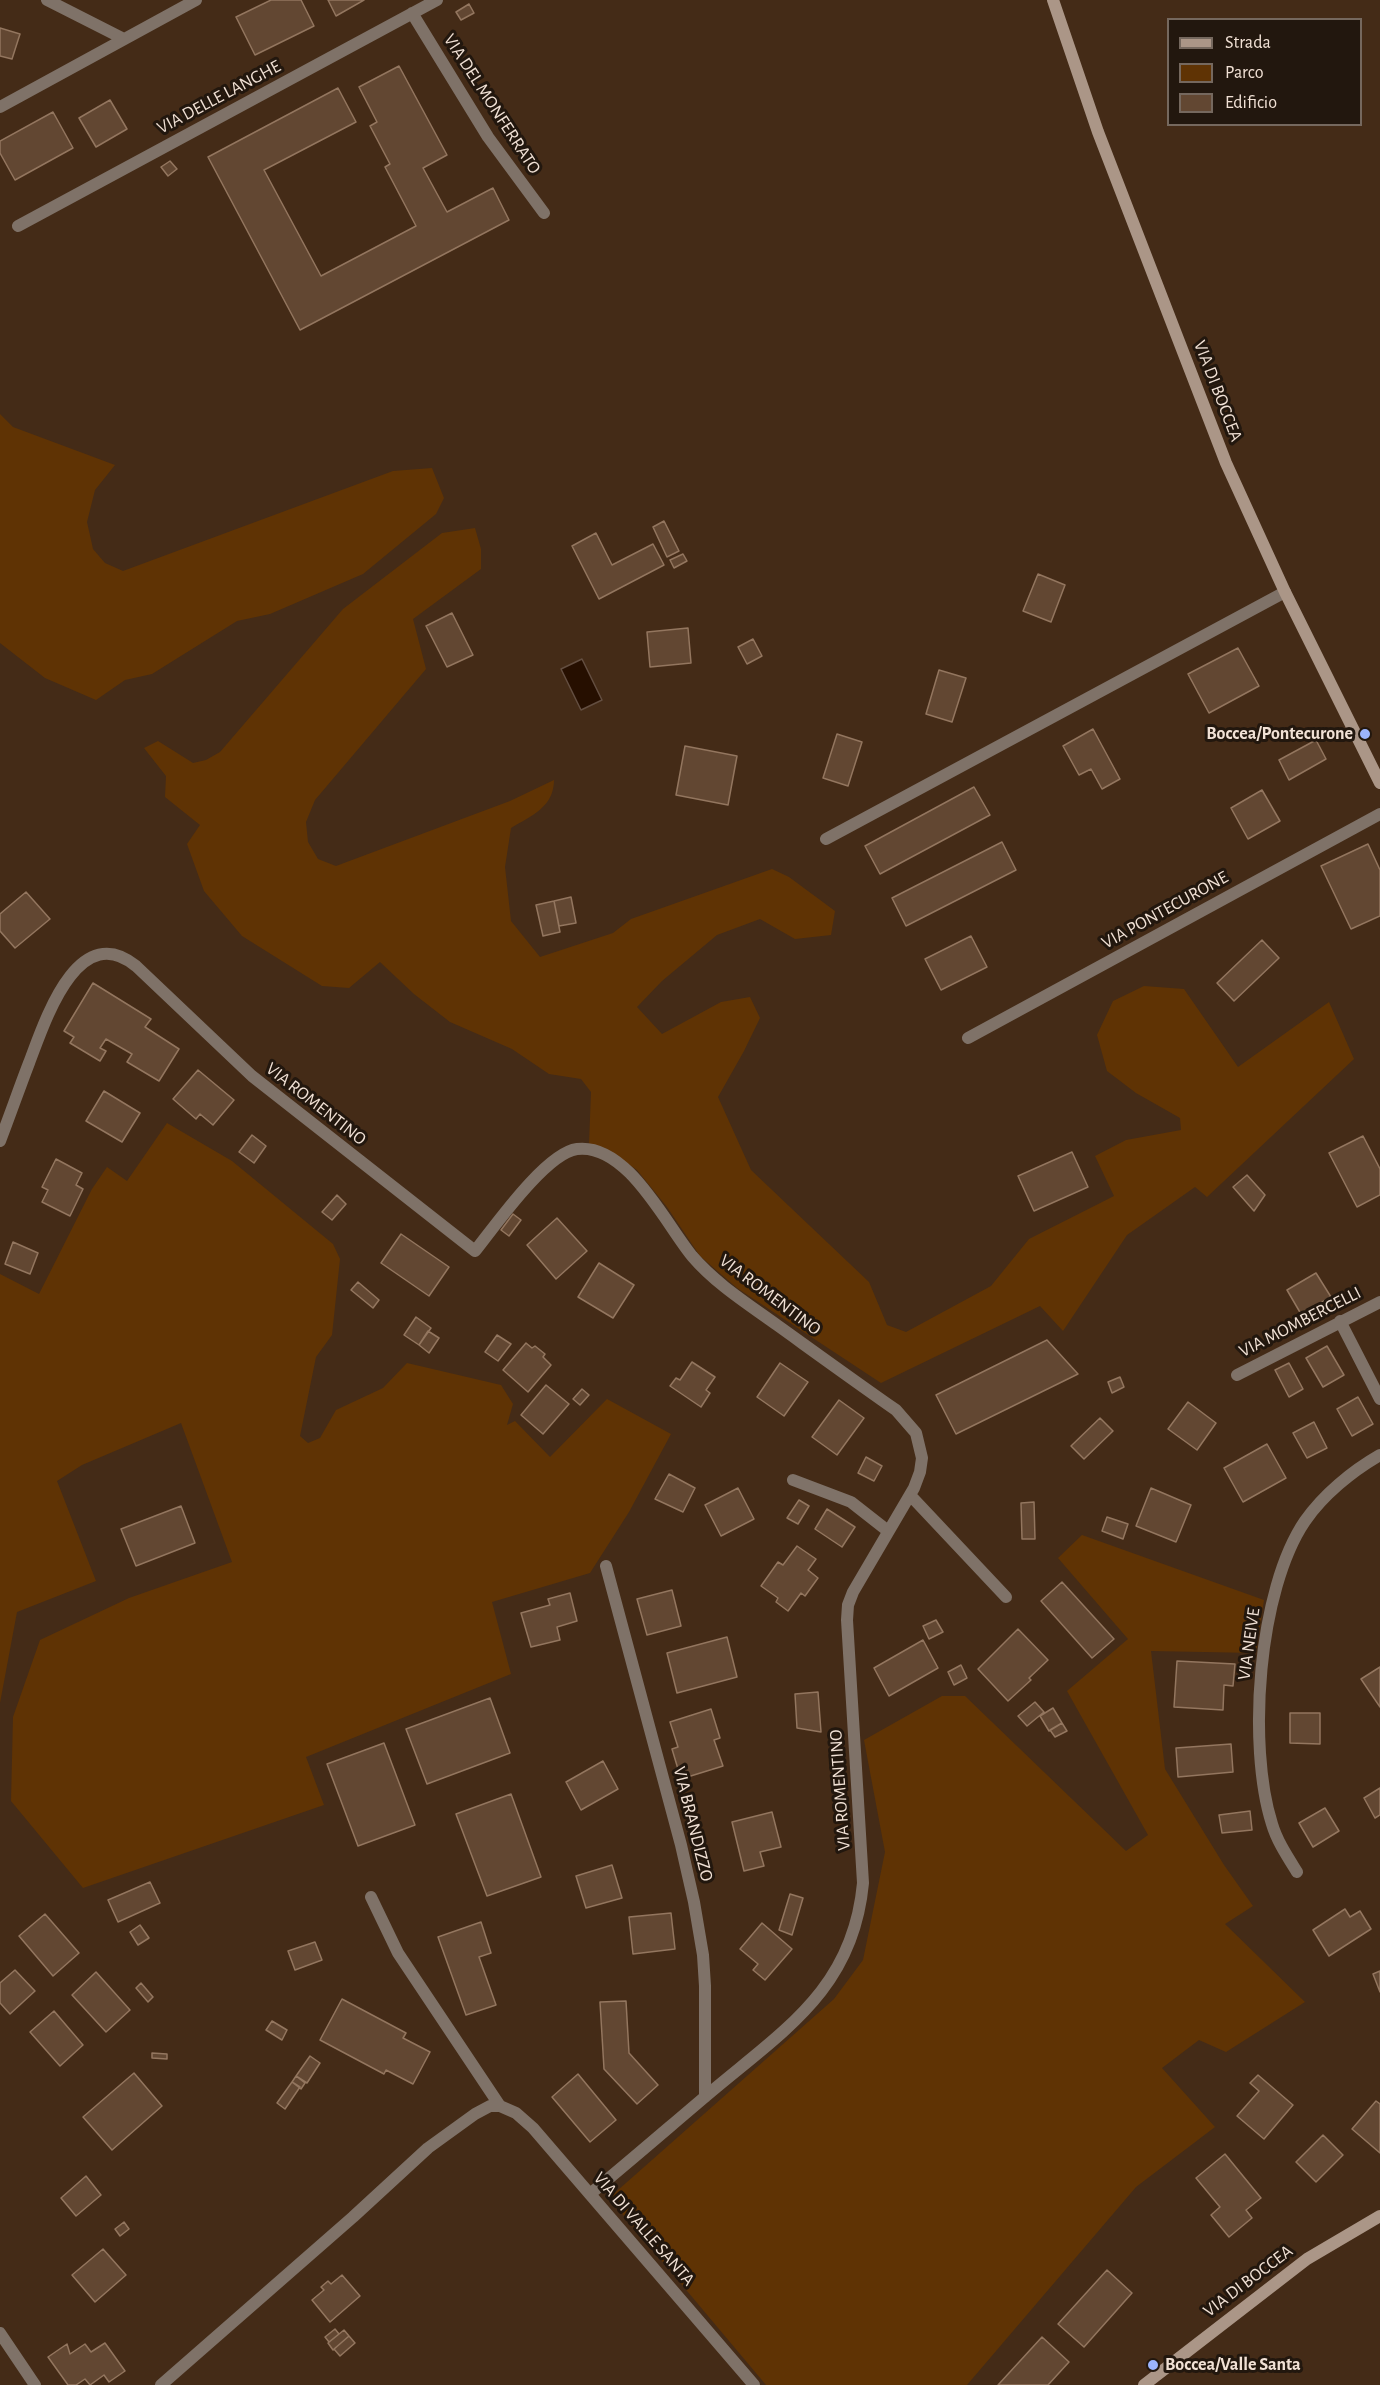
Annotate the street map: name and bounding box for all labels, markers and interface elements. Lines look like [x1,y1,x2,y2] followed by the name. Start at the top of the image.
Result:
[1167,18,1362,126] legend
[439,30,545,178] street label: VIA DEL MONFERRATO
[1225,34,1271,52] text: Strada
[153,55,285,139] street label: VIA DELLE LANGHE
[1225,64,1264,82] text: Parco
[1225,94,1277,112] text: Edificio
[1189,337,1247,445] street label: VIA DI BOCCEA
[1206,723,1353,745] place label: Boccea/Pontecurone
[1358,727,1372,741] marker: Boccea/Pontecurone
[1098,866,1232,954] street label: VIA PONTECURONE
[261,1058,371,1150] street label: VIA ROMENTINO
[715,1250,825,1340] street label: VIA ROMENTINO
[1235,1282,1365,1362] street label: VIA MOMBERCELLI
[1233,1607,1265,1681] street label: VIA NEIVE
[825,1729,855,1851] street label: VIA ROMENTINO
[668,1764,718,1884] street label: VIA BRANDIZZO
[589,2168,699,2290] street label: VIA DI VALLE SANTA
[1199,2240,1297,2322] street label: VIA DI BOCCEA
[1165,2354,1301,2376] place label: Boccea/Valle Santa
[1146,2358,1160,2372] marker: Boccea/Valle Santa

